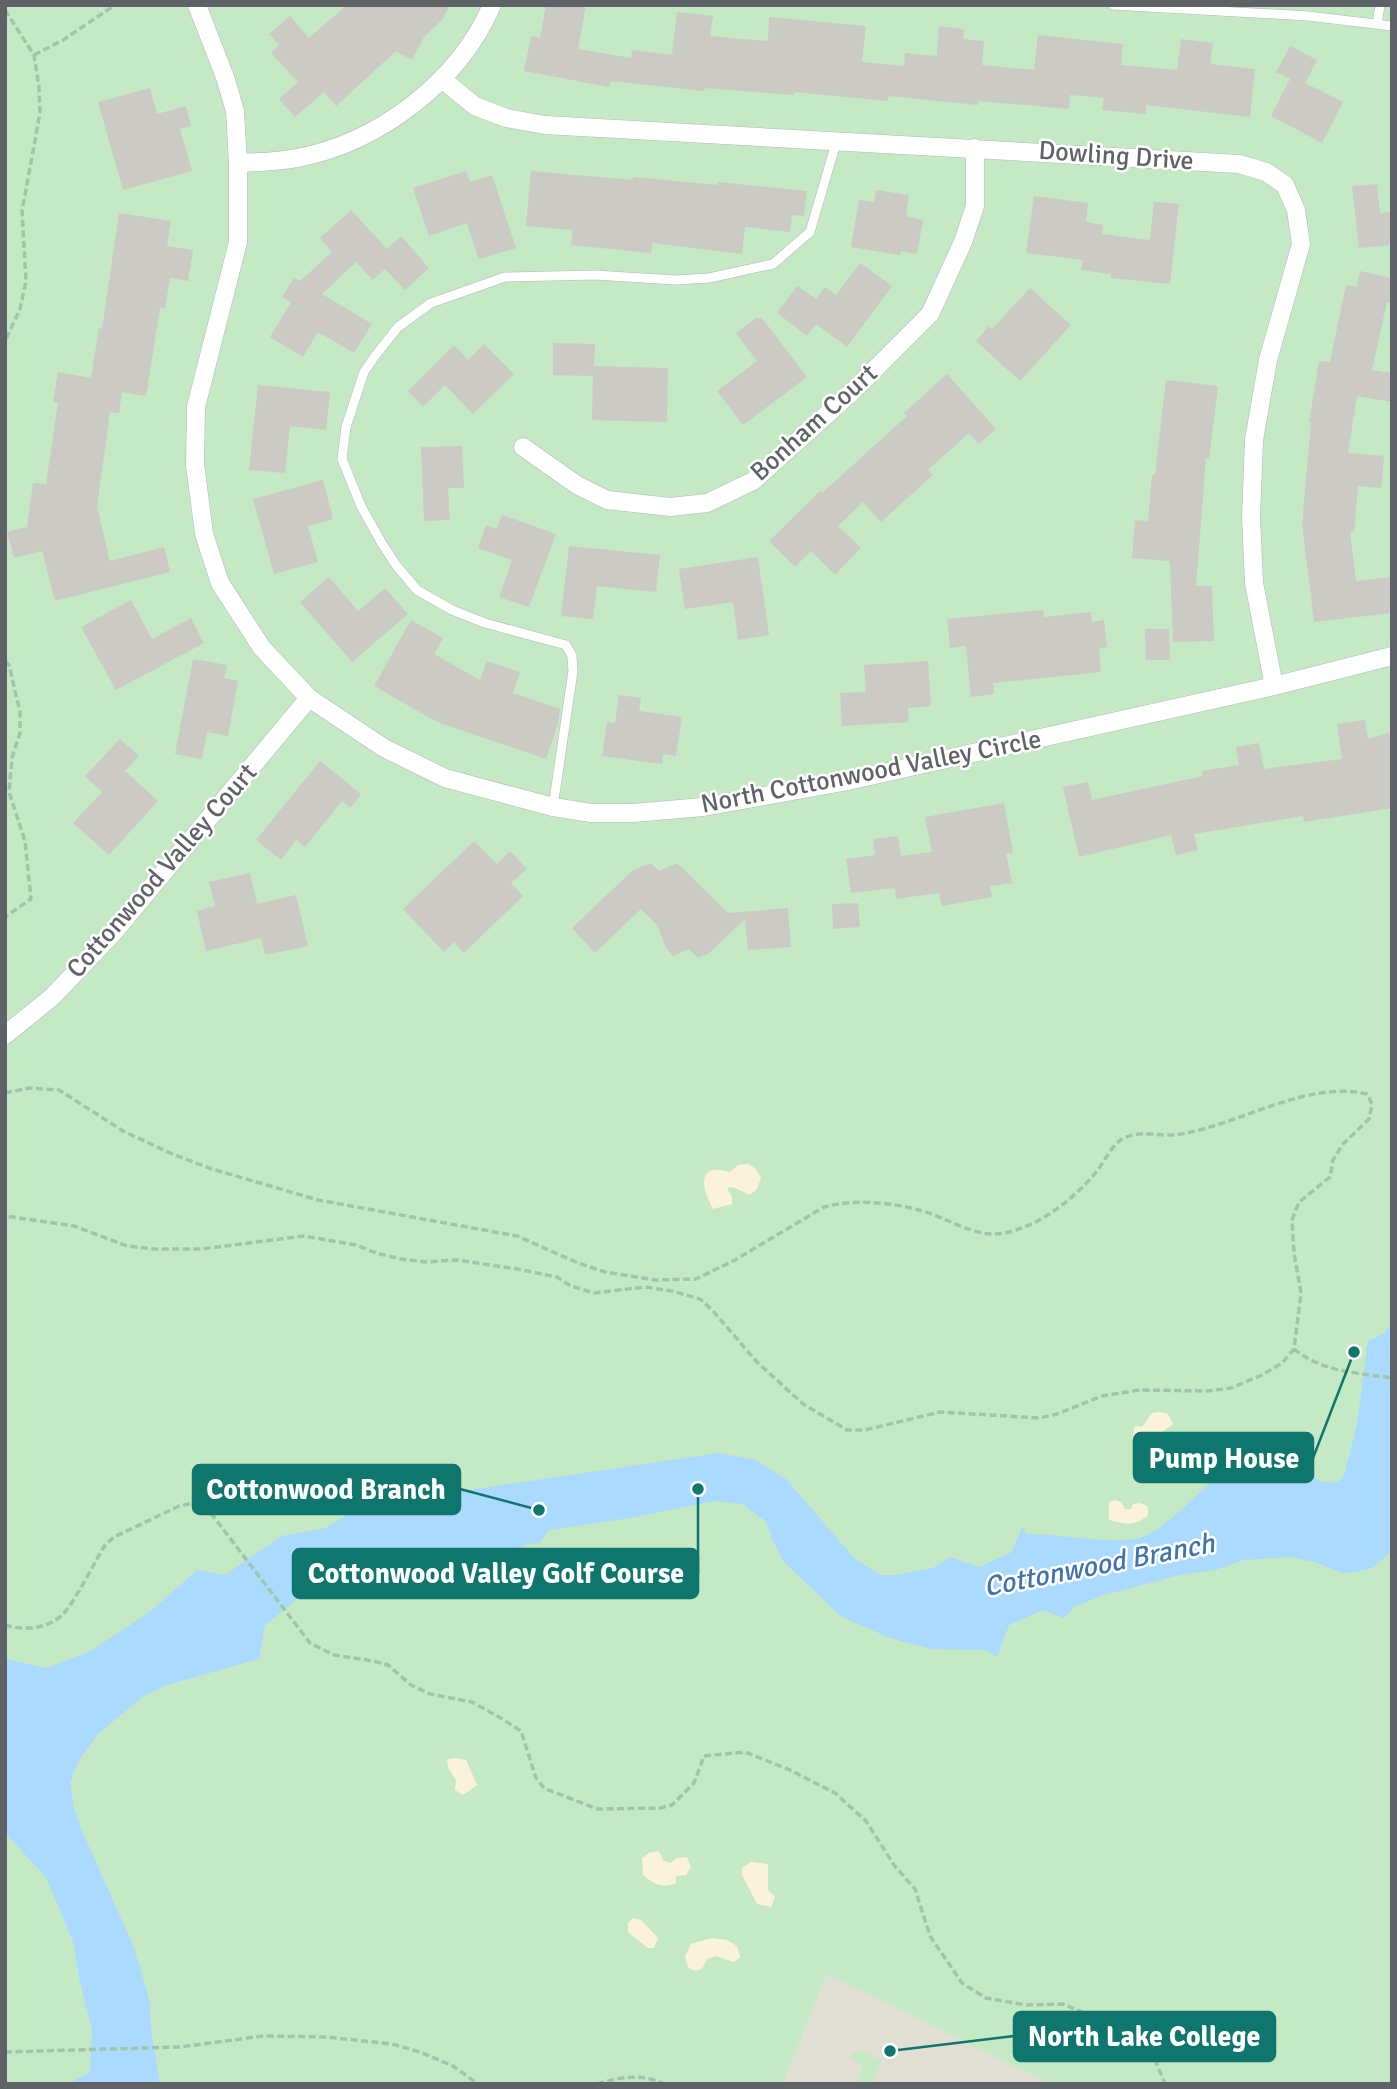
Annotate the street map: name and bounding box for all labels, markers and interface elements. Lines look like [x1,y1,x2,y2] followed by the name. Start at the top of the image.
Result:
[1037,135,1195,177] street label: Dowling Drive
[744,358,884,488] street label: Bonham Court
[698,723,1044,821] street label: North Cottonwood Valley Circle
[60,757,264,985] street label: Cottonwood Valley Court
[1134,1433,1313,1482] callout: Pump House
[1149,1442,1299,1476] text: Pump House
[193,1465,460,1514] callout: Cottonwood Branch
[206,1473,446,1507] text: Cottonwood Branch
[981,1526,1218,1604] water label: Cottonwood Branch
[293,1549,698,1598] callout: Cottonwood Valley Golf Course
[308,1557,684,1591] text: Cottonwood Valley Golf Course
[1014,2012,1275,2061] callout: North Lake College
[1028,2020,1260,2054] text: North Lake College

